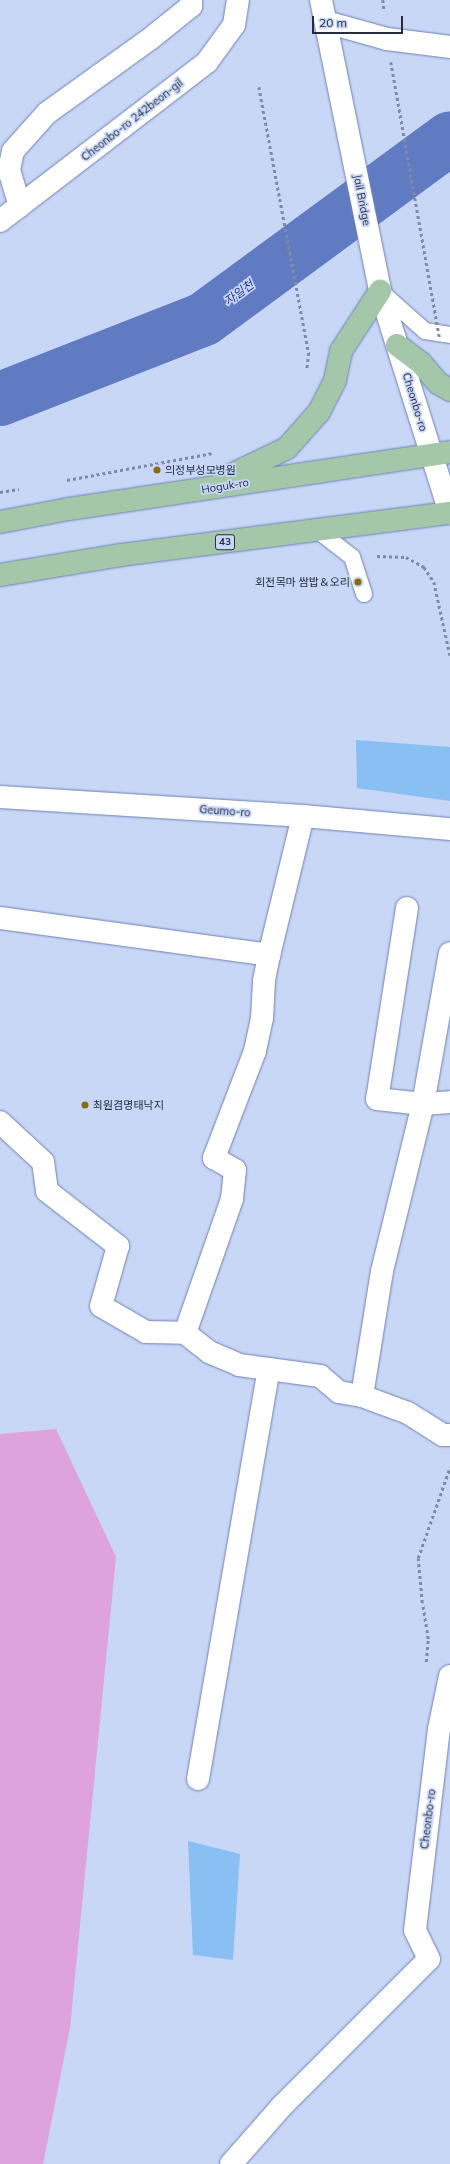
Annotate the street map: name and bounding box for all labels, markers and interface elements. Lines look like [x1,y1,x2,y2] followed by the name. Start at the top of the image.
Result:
[314,8,405,34] scale bar
[319,15,347,30] text: 20 m
[79,76,185,164] street label: Cheonbo-ro 242beon-gil
[351,173,373,227] street label: Jail Bridge
[221,277,257,309] water label: 자일천
[400,371,430,433] street label: Cheonbo-ro
[165,463,236,477] place label: 의정부성모병원
[152,465,162,475] marker: 의정부성모병원
[200,476,250,496] street label: Hoguk-ro
[215,534,235,550] road number: 43
[255,575,350,589] place label: 회전목마 쌈밥＆오리
[353,577,363,587] marker: 회전목마 쌈밥＆오리
[199,803,251,819] street label: Geumo-ro
[93,1098,164,1112] place label: 최원겸명태낙지
[80,1100,90,1110] marker: 최원겸명태낙지
[418,1788,438,1850] street label: Cheonbo-ro

